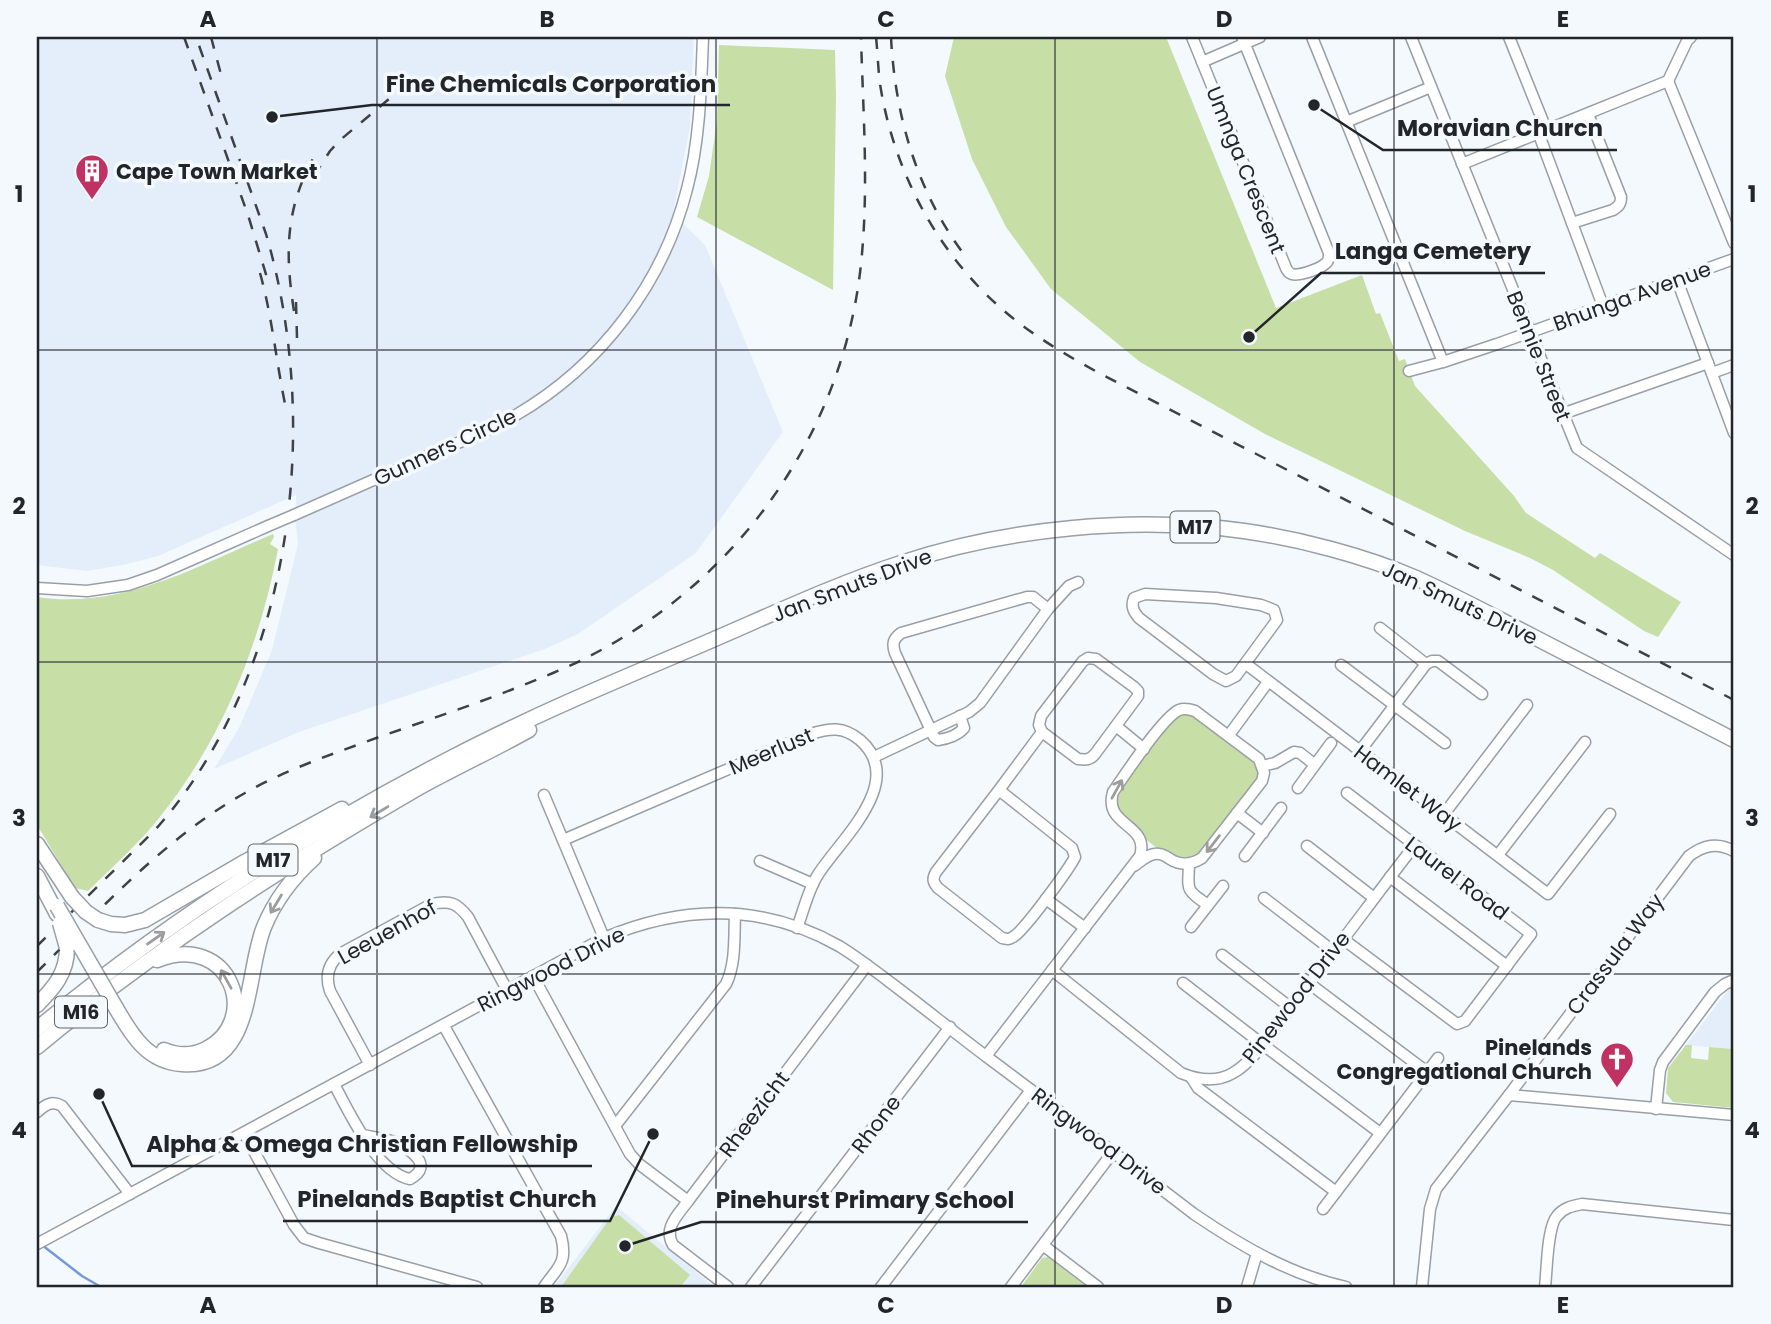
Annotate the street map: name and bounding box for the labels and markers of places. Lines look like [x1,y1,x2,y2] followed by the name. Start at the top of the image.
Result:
[372,61,730,105] callout: Fine Chemicals Corporation
[1383,106,1617,150] callout: Moravian Churcn
[73,152,111,201] building icon: Cape Town Market
[116,157,317,186] place label: Cape Town Market
[1321,229,1545,273] callout: Langa Cemetery
[1336,1033,1592,1086] place label: Pinelands Congregational Church
[1598,1040,1636,1089] church icon: Pinelands Congregational Church
[132,1122,592,1166] callout: Alpha & Omega Christian Fellowship
[283,1177,610,1221] callout: Pinelands Baptist Church
[701,1178,1028,1222] callout: Pinehurst Primary School

